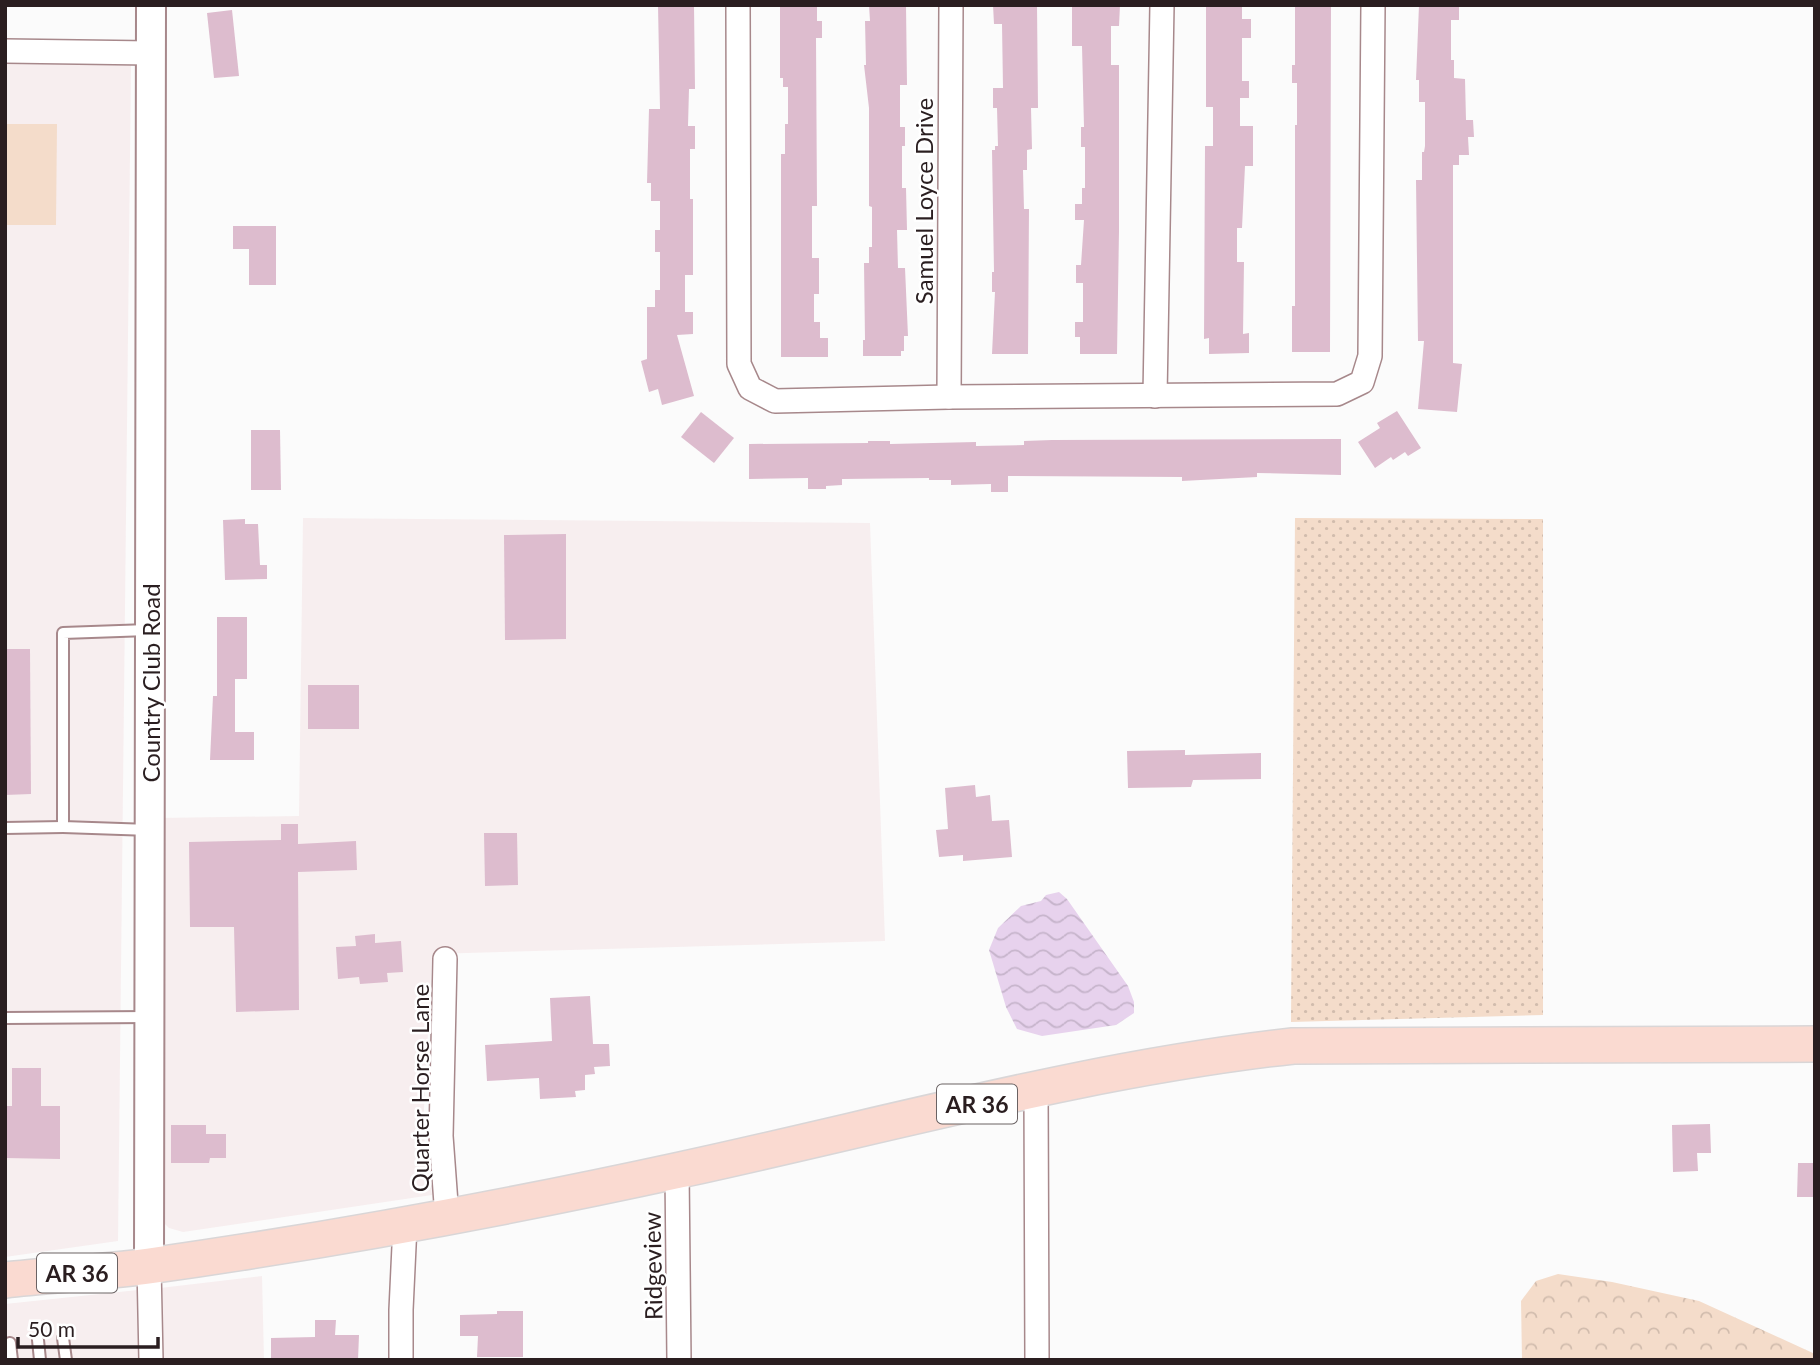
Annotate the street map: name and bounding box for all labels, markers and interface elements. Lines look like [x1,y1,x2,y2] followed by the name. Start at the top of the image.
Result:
[909,98,938,304] street label: Samuel Loyce Drive
[136,583,165,783] street label: Country Club Road
[405,984,434,1192] street label: Quarter Horse Lane
[937,1084,1017,1124] road number: AR 36
[637,1211,667,1320] street label: Ridgeview
[37,1254,117,1292] road number: AR 36
[18,1306,158,1350] scale bar
[28,1316,75,1341] text: 50 m

